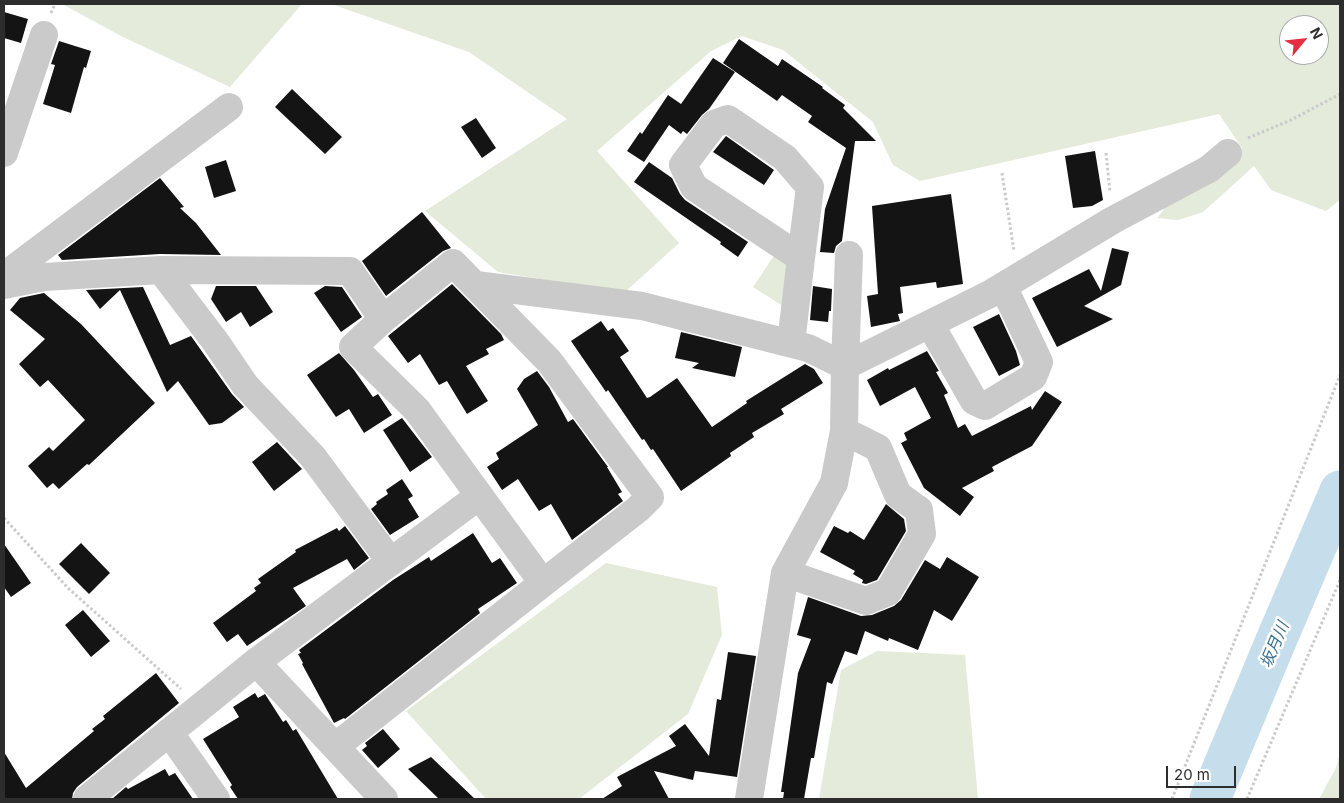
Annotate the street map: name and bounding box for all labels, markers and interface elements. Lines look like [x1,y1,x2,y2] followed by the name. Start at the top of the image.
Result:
[1279,15,1329,65] north arrow
[1307,24,1327,42] text: N
[1257,619,1293,671] water label: 坂月川
[1169,756,1239,788] scale bar
[1174,765,1210,784] text: 20 m

